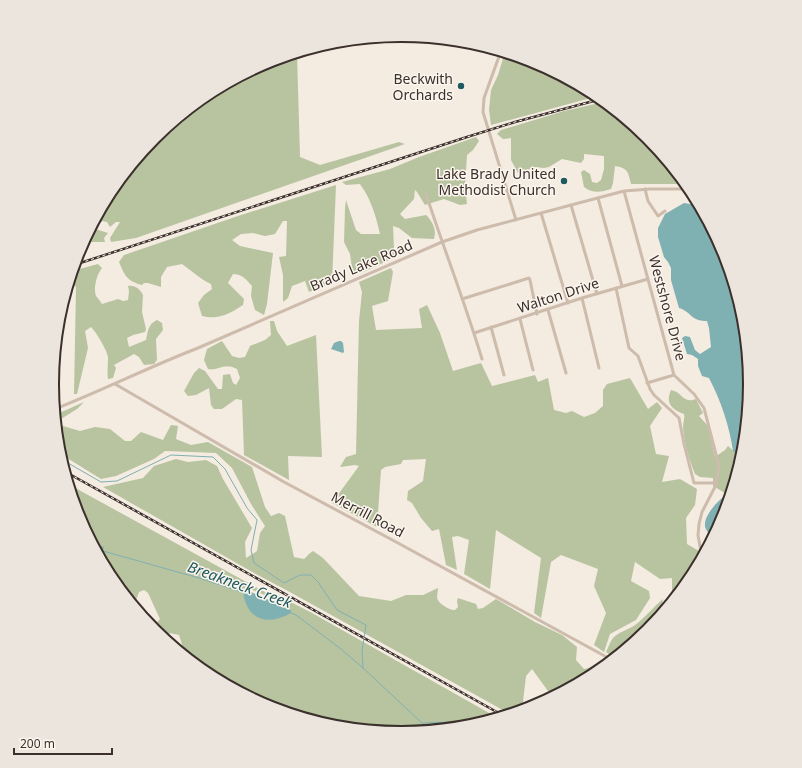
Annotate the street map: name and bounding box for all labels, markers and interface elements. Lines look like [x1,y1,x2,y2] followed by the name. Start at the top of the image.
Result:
[393,69,453,104] place label: Beckwith Orchards
[456,81,466,91] marker: Beckwith Orchards
[436,164,556,199] place label: Lake Brady United Methodist Church
[559,176,569,186] marker: Lake Brady United Methodist Church
[307,235,415,295] street label: Brady Lake Road
[645,253,691,363] street label: Westshore Drive
[515,273,601,317] street label: Walton Drive
[328,487,408,541] street label: Merrill Road
[185,556,295,612] water label: Breakneck Creek
[14,730,112,756] scale bar
[20,735,55,752] text: 200 m

